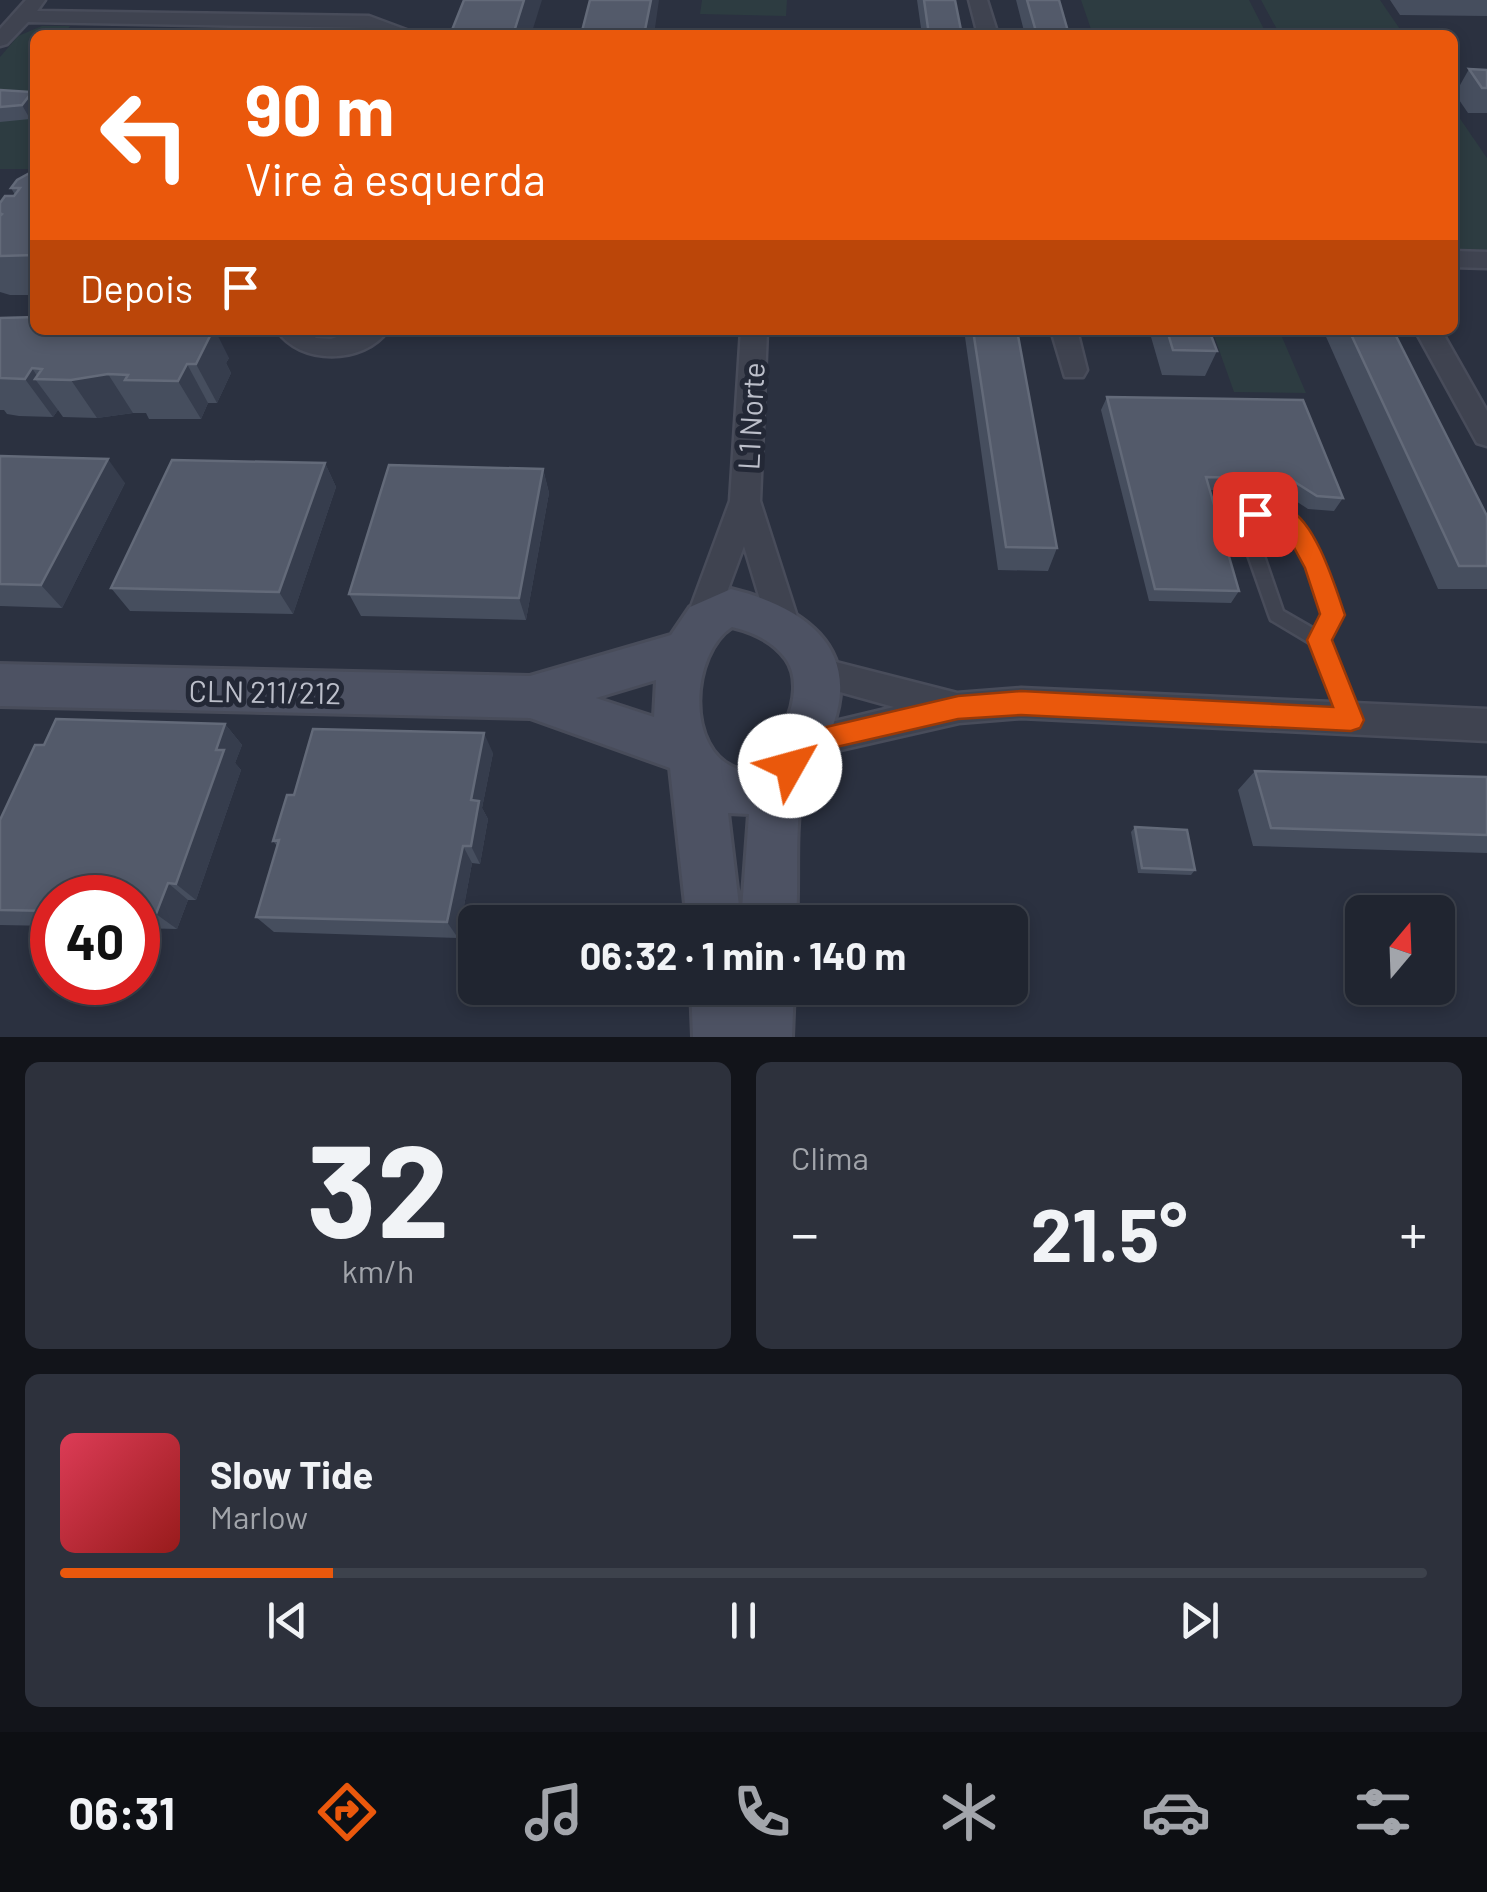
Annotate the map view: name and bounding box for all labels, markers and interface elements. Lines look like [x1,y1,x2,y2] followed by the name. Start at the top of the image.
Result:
[245,66,395,150] text: 90 m
[80,70,210,200] icon: left
[245,151,546,205] text: Vire à esquerda
[213,260,268,315] icon: arrive
[80,265,193,311] text: Depois
[729,361,771,471] street label: L1 Norte
[1213,472,1298,557] pin
[1228,487,1283,542] icon: arrive
[188,672,342,710] street label: CLN 211/212
[738,714,842,818] position arrow
[30,875,160,1005] speed limit sign: 40
[1345,895,1455,1005] north arrow
[1345,895,1455,1005] map controls
[580,932,906,978] text: 06:32 · 1 min · 140 m
[306,1108,450,1264] text: 32
[791,1138,869,1176] text: Clima
[1031,1187,1187,1277] text: 21.5°
[791,1199,819,1265] text: −
[1399,1199,1427,1265] text: +
[342,1251,414,1289] text: km/h
[210,1451,373,1497] text: Slow Tide
[210,1497,308,1535] text: Marlow
[260,1593,315,1648] icon: previous
[716,1593,771,1648] icon: pause
[1172,1593,1227,1648] icon: next
[312,1777,382,1847] icon: directions
[519,1777,589,1847] icon: music
[727,1777,797,1847] icon: phone
[934,1777,1004,1847] icon: climate
[1141,1777,1211,1847] icon: car
[1348,1777,1418,1847] icon: filters
[69,1785,175,1839] text: 06:31

